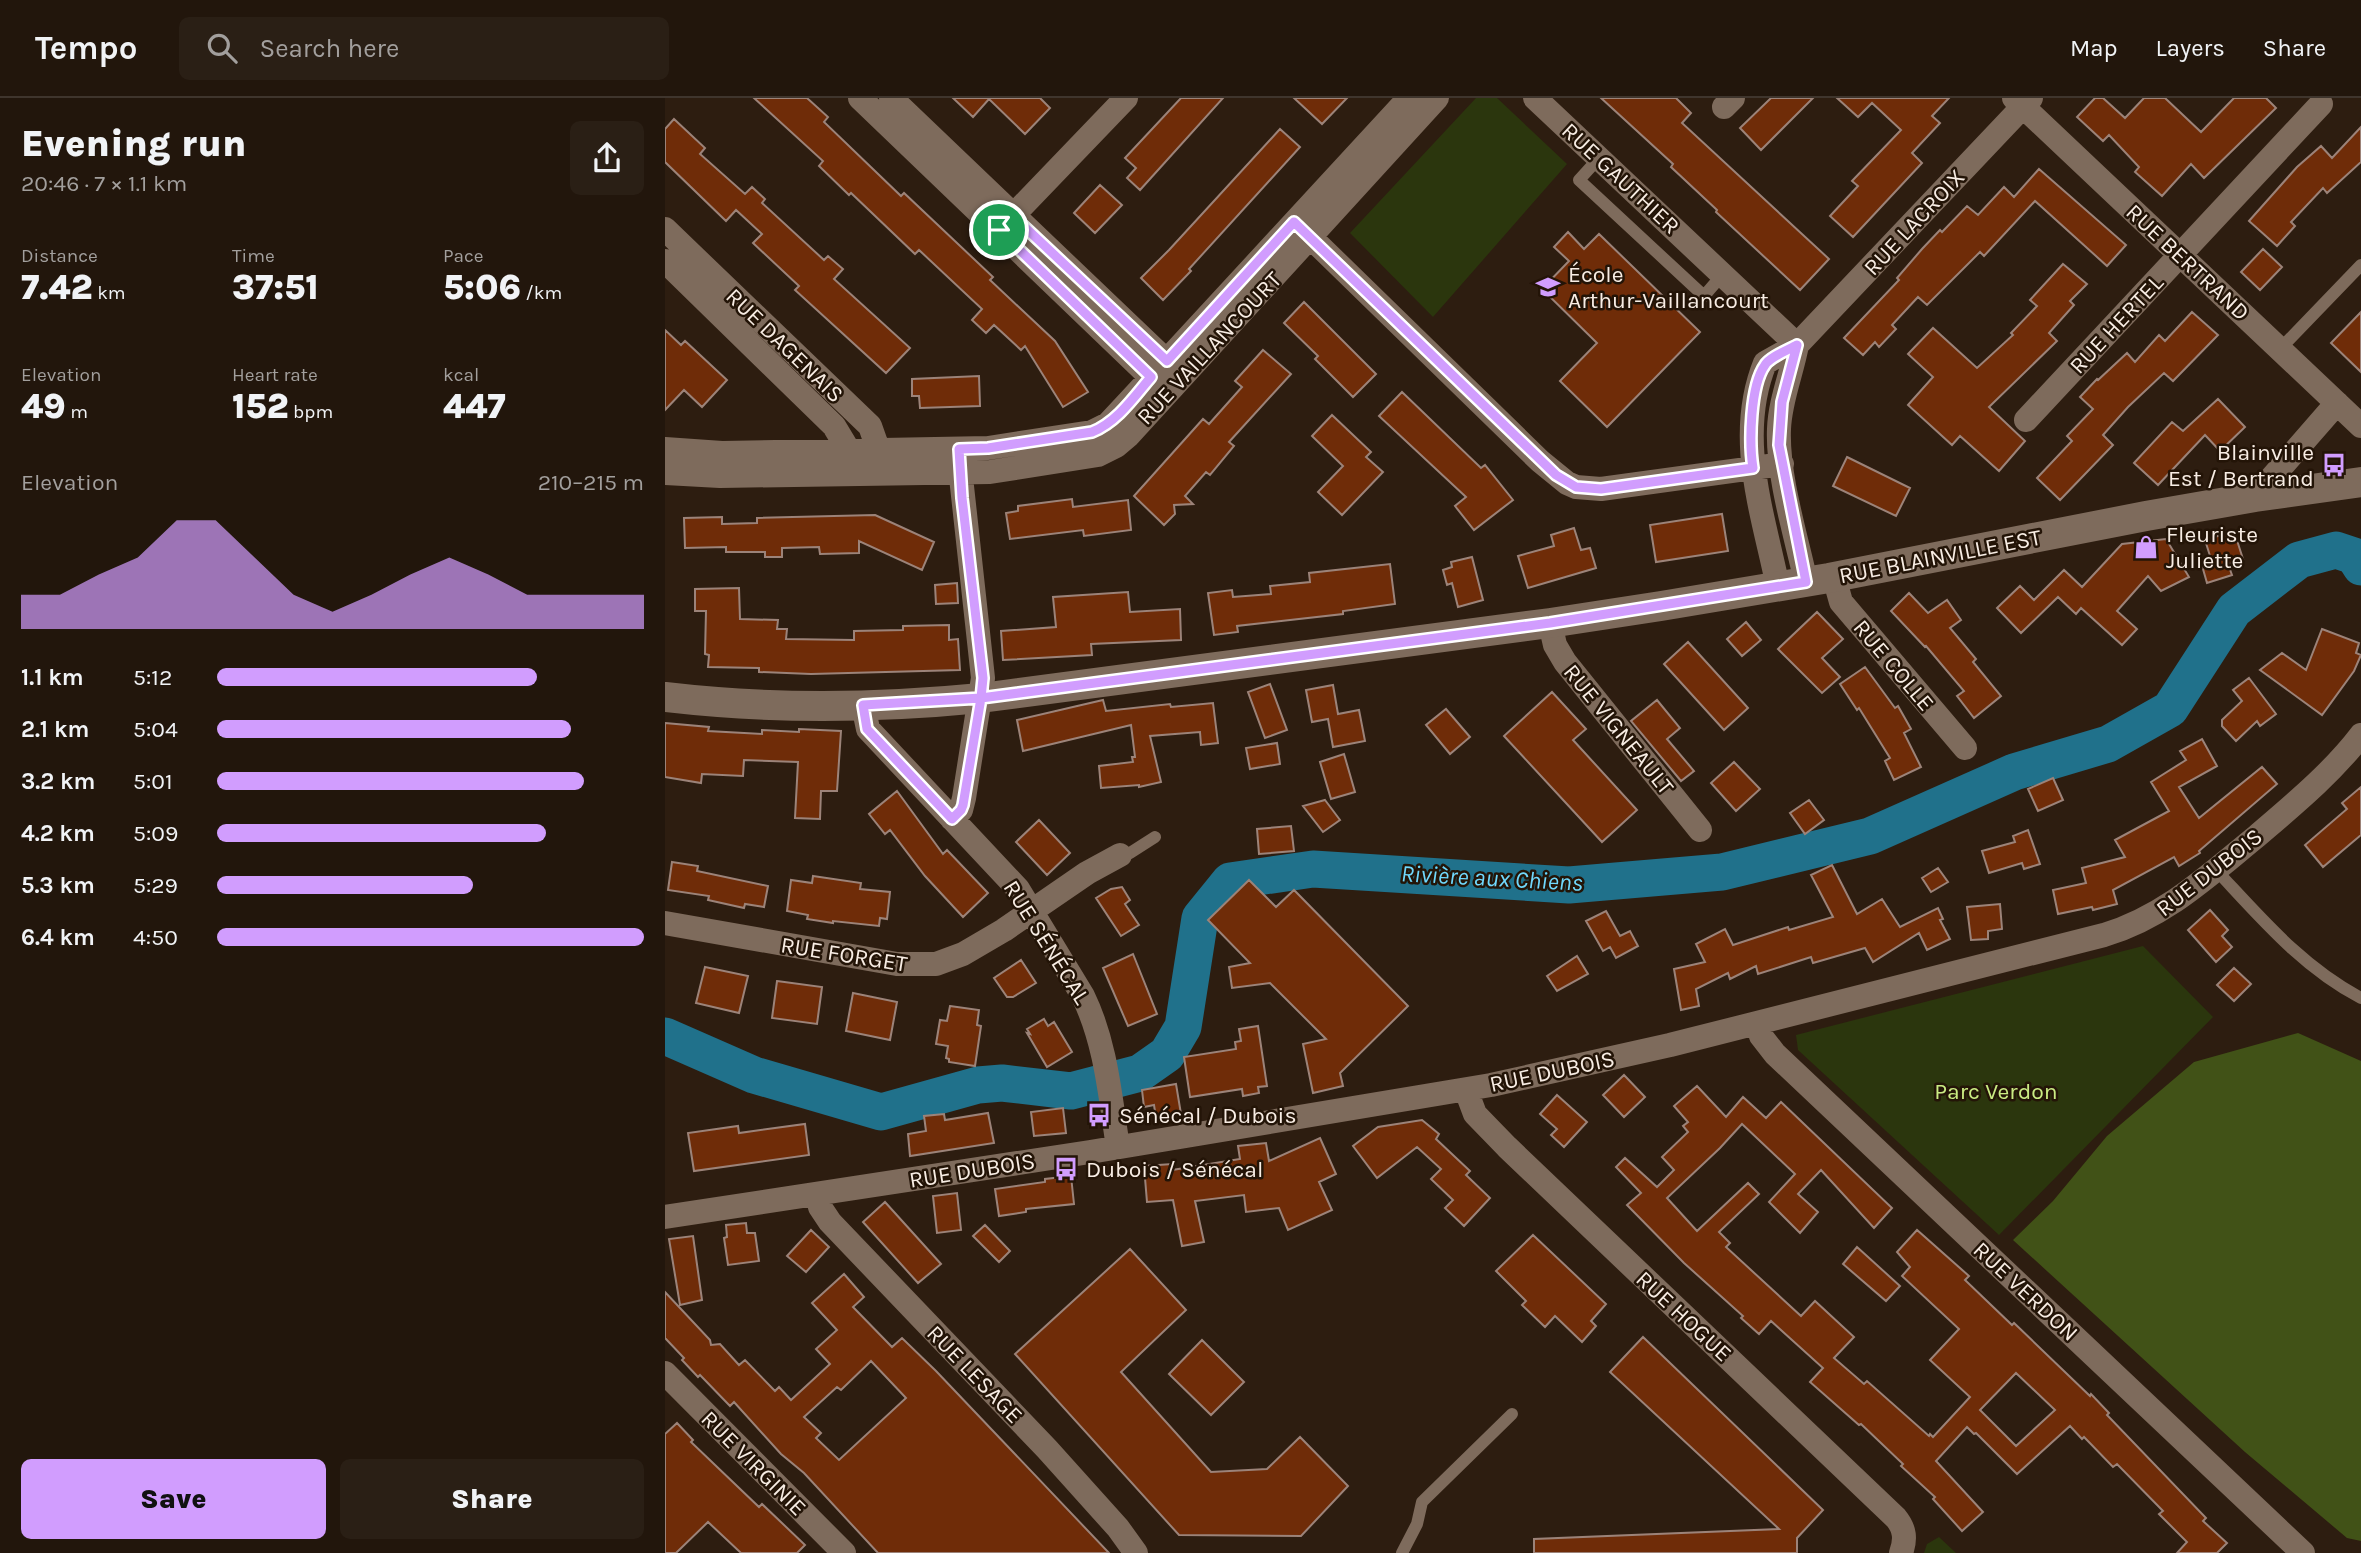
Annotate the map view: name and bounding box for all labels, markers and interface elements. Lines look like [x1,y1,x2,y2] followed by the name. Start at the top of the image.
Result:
[179,17,669,80] search box
[35,29,137,67] text: Tempo
[203,29,241,67] icon: search
[259,33,399,64] text: Search here
[2070,34,2118,62] text: Map
[2156,34,2225,62] text: Layers
[2263,34,2326,62] text: Share
[1556,117,1685,240] street label: RUE GAUTHIER
[21,121,246,166] text: Evening run
[570,121,644,195] button: share
[1858,164,1971,281] street label: RUE LACROIX
[21,170,187,197] text: 20:46 · 7 × 1.1 km
[2120,198,2255,326] street label: RUE BERTRAND
[969,200,1029,260] pin
[980,211,1018,249] icon: arrive
[21,245,98,267] text: Distance
[232,245,275,267] text: Time
[443,245,484,267] text: Pace
[1568,261,1769,314] place label: École Arthur-Vaillancourt
[1132,266,1288,430] street label: RUE VAILLANCOURT
[21,267,93,308] text: 7.42
[232,267,319,308] text: 37:51
[443,267,521,308] text: 5:06
[2064,269,2169,379] street label: RUE HERTEL
[1534,273,1562,301] school or university icon: École Arthur-Vaillancourt
[93,282,126,304] text: km
[521,282,562,304] text: /km
[720,283,849,408] street label: RUE DAGENAIS
[21,364,101,386] text: Elevation
[232,364,318,386] text: Heart rate
[443,364,479,386] text: kcal
[21,386,66,427] text: 49
[232,386,289,427] text: 152
[443,386,506,427] text: 447
[66,401,88,423] text: m
[289,401,333,423] text: bpm
[2168,439,2314,492] place label: Blainville Est / Bertrand
[2320,451,2348,479] bus stop icon: Blainville Est / Bertrand
[21,469,118,496] text: Elevation
[538,469,644,496] text: 210–215 m
[2166,521,2258,574] place label: Fleuriste Juliette
[1837,524,2044,589] street label: RUE BLAINVILLE EST
[2132,533,2160,561] shop icon: Fleuriste Juliette
[1848,614,1940,716] street label: RUE COLLE
[1558,659,1680,800] street label: RUE VIGNEAULT
[21,664,84,691] text: 1.1 km
[133,664,172,691] text: 5:12
[21,716,89,743] text: 2.1 km
[133,716,178,743] text: 5:04
[21,768,95,795] text: 3.2 km
[133,768,173,795] text: 5:01
[21,820,95,847] text: 4.2 km
[133,820,178,847] text: 5:09
[2151,823,2268,922] street label: RUE DUBOIS
[1400,859,1584,897] water label: Rivière aux Chiens
[21,872,95,899] text: 5.3 km
[133,872,178,899] text: 5:29
[998,875,1096,1009] street label: RUE SÉNÉCAL
[21,924,95,951] text: 6.4 km
[133,924,178,951] text: 4:50
[779,931,910,978] street label: RUE FORGET
[1487,1045,1617,1098] street label: RUE DUBOIS
[1934,1078,2058,1105] park label: Parc Verdon
[1085,1101,1113,1129] bus stop icon: Sénécal / Dubois
[1119,1102,1296,1129] place label: Sénécal / Dubois
[907,1147,1037,1194] street label: RUE DUBOIS
[1052,1155,1080,1183] bus stop icon: Dubois / Sénécal
[1086,1156,1263,1183] place label: Dubois / Sénécal
[1968,1236,2084,1347] street label: RUE VERDON
[1630,1265,1737,1367] street label: RUE HOGUE
[921,1320,1028,1429] street label: RUE LESAGE
[696,1405,812,1521] street label: RUE VIRGINIE
[21,1459,326,1539] button: Save
[340,1459,644,1539] button: Share

